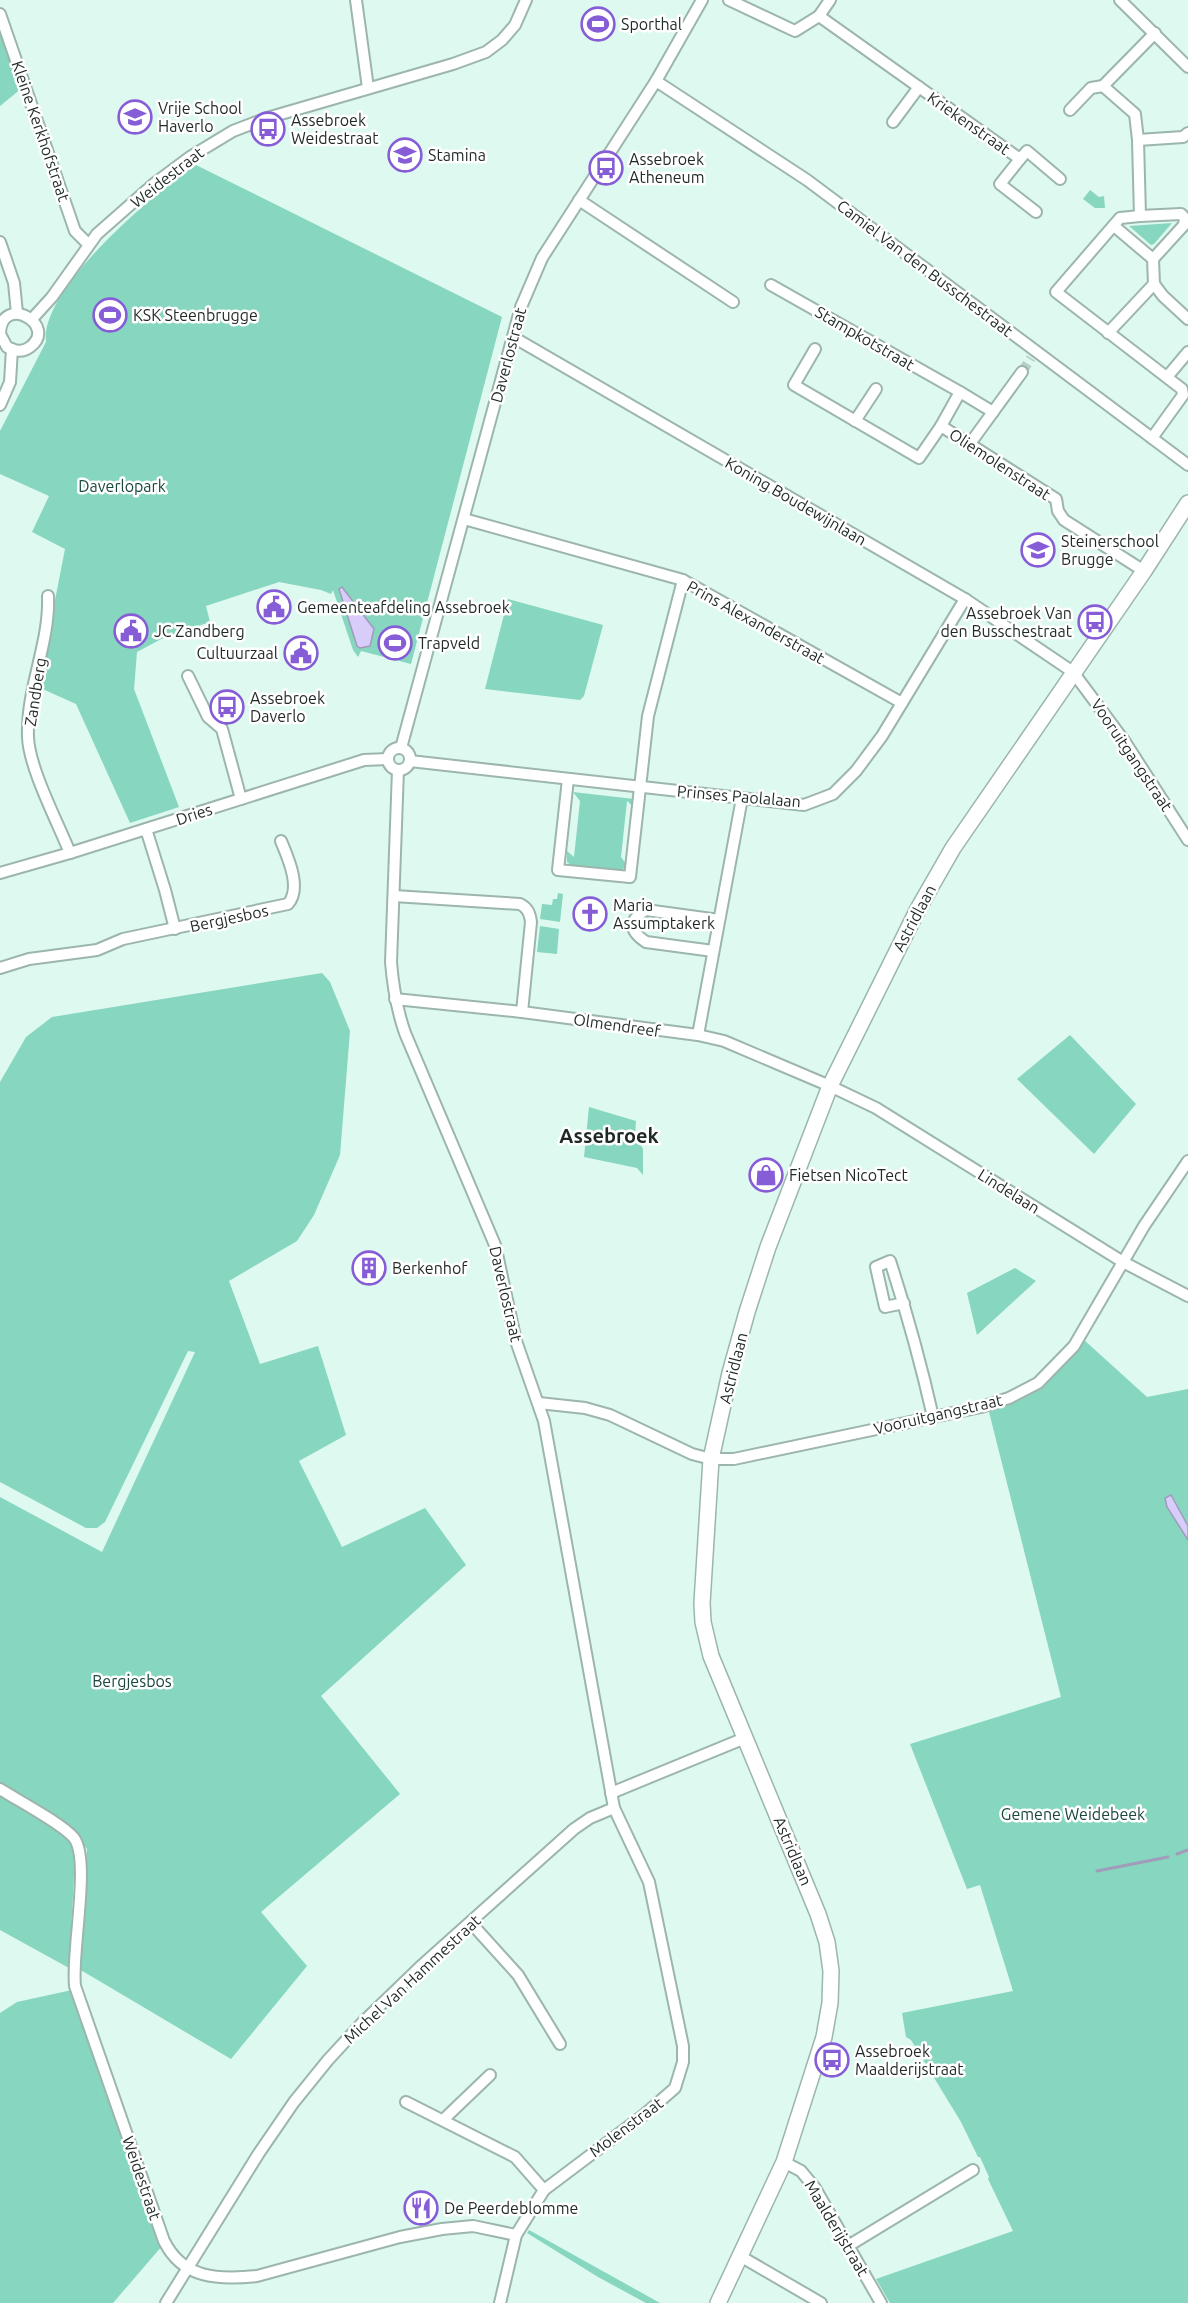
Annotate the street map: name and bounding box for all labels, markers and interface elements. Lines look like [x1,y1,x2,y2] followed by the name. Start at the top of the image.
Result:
[580,6,616,42] sports icon: Sporthal
[621,15,682,33] place label: Sporthal
[8,58,74,204] street label: Kleine Kerkhofstraat
[924,88,1014,158] street label: Kriekenstraat
[117,99,153,135] school or university icon: Vrije School Haverlo
[158,99,242,135] place label: Vrije School Haverlo
[250,111,286,147] bus stop icon: Assebroek Weidestraat
[291,111,379,147] place label: Assebroek Weidestraat
[387,137,423,173] school or university icon: Stamina
[127,143,208,211] street label: Weidestraat
[428,146,486,164] place label: Stamina
[588,150,624,186] bus stop icon: Assebroek Atheneum
[629,150,705,186] place label: Assebroek Atheneum
[834,196,1017,340] street label: Camiel Van den Busschestraat
[92,297,128,333] sports icon: KSK Steenbrugge
[812,302,918,374] street label: Stampkotstraat
[487,305,530,405] street label: Daverlostraat
[133,306,258,324] place label: KSK Steenbrugge
[946,425,1054,504] street label: Oliemolenstraat
[722,453,870,549] street label: Koning Boudewijnlaan
[78,477,166,495] park label: Daverlopark
[1020,532,1056,568] school or university icon: Steinerschool Brugge
[1061,532,1159,568] place label: Steinerschool Brugge
[684,577,828,668] street label: Prins Alexanderstraat
[256,589,292,625] public building icon: Gemeenteafdeling Assebroek
[297,598,510,616] place label: Gemeenteafdeling Assebroek
[940,604,1073,640] place label: Assebroek Van den Busschestraat
[1077,604,1113,640] bus stop icon: Assebroek Van den Busschestraat
[113,613,149,649] public building icon: JC Zandberg
[154,622,245,640] place label: JC Zandberg
[377,625,413,661] sports icon: Trapveld
[418,634,480,652] place label: Trapveld
[283,635,319,671] public building icon: Cultuurzaal
[196,644,278,662] place label: Cultuurzaal
[21,656,49,728] street label: Zandberg
[209,689,245,725] bus stop icon: Assebroek Daverlo
[250,689,325,725] place label: Assebroek Daverlo
[1088,695,1177,815] street label: Vooruitgangstraat
[676,782,802,810] street label: Prinses Paolalaan
[174,800,214,828] street label: Dries
[889,882,939,954] street label: Astridlaan
[572,896,608,932] church icon: Maria Assumptakerk
[613,896,715,932] place label: Maria Assumptakerk
[188,901,270,935] street label: Bergjesbos
[572,1010,662,1040] street label: Olmendreef
[559,1124,659,1147] district label: Assebroek
[748,1157,784,1193] shop icon: Fietsen NicoTect
[975,1165,1043,1217] street label: Lindelaan
[789,1166,908,1184] place label: Fietsen NicoTect
[486,1244,526,1344] street label: Daverlostraat
[351,1250,387,1286] building icon: Berkenhof
[392,1259,468,1277] place label: Berkenhof
[715,1330,751,1406] street label: Astridlaan
[872,1390,1005,1438] street label: Vooruitgangstraat
[92,1672,172,1690] park label: Bergjesbos
[1001,1805,1145,1823] park label: Gemene Weidebeek
[770,1814,816,1888] street label: Astridlaan
[340,1911,484,2047] street label: Michel Van Hammestraat
[814,2042,850,2078] bus stop icon: Assebroek Maalderijstraat
[855,2042,964,2078] place label: Assebroek Maalderijstraat
[586,2093,667,2161] street label: Molenstraat
[119,2134,165,2223] street label: Weidestraat
[801,2177,873,2280] street label: Maalderijstraat
[403,2190,439,2226] restaurant icon: De Peerdeblomme
[444,2199,578,2217] place label: De Peerdeblomme

